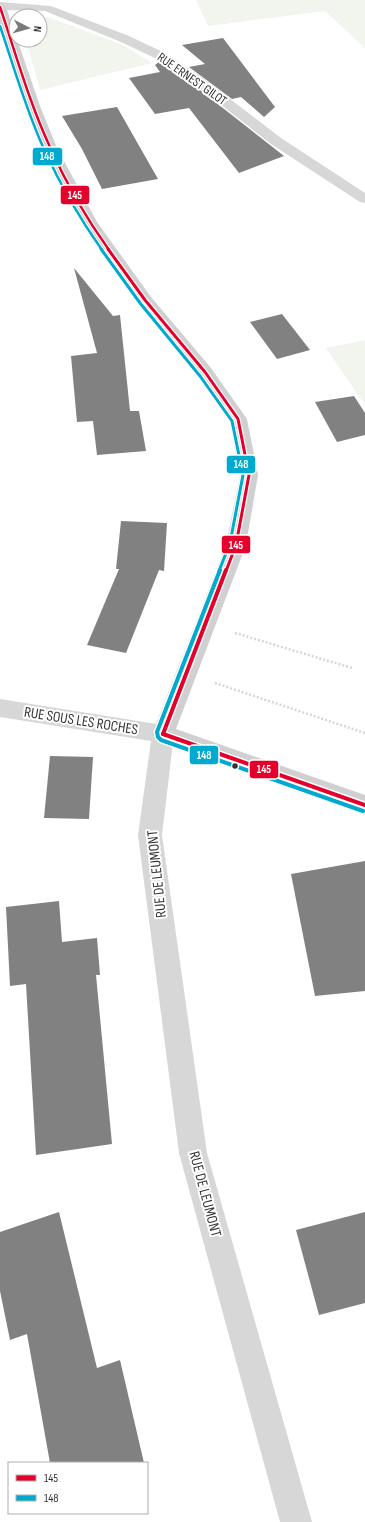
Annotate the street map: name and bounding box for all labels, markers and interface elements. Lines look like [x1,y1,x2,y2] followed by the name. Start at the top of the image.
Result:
[8,8,48,48] north arrow
[31,25,44,33] text: N
[154,49,230,109] street label: RUE ERNEST GILOT
[32,147,63,166] line badge: 148
[40,150,54,163] text: 148
[60,185,90,205] line badge: 145
[68,189,82,202] text: 145
[226,455,256,474] line badge: 148
[234,458,248,471] text: 148
[221,535,251,554] line badge: 145
[229,539,243,552] text: 145
[23,703,139,739] street label: RUE SOUS LES ROCHES
[189,745,219,765] line badge: 148
[197,749,211,762] text: 148
[249,760,279,779] line badge: 145
[230,761,240,771] unlabelled marker
[257,763,271,776] text: 145
[143,829,171,919] street label: RUE DE LEUMONT
[184,1149,226,1239] street label: RUE DE LEUMONT
[8,1462,148,1514] legend
[44,1471,58,1486] text: 145
[44,1491,59,1506] text: 148

